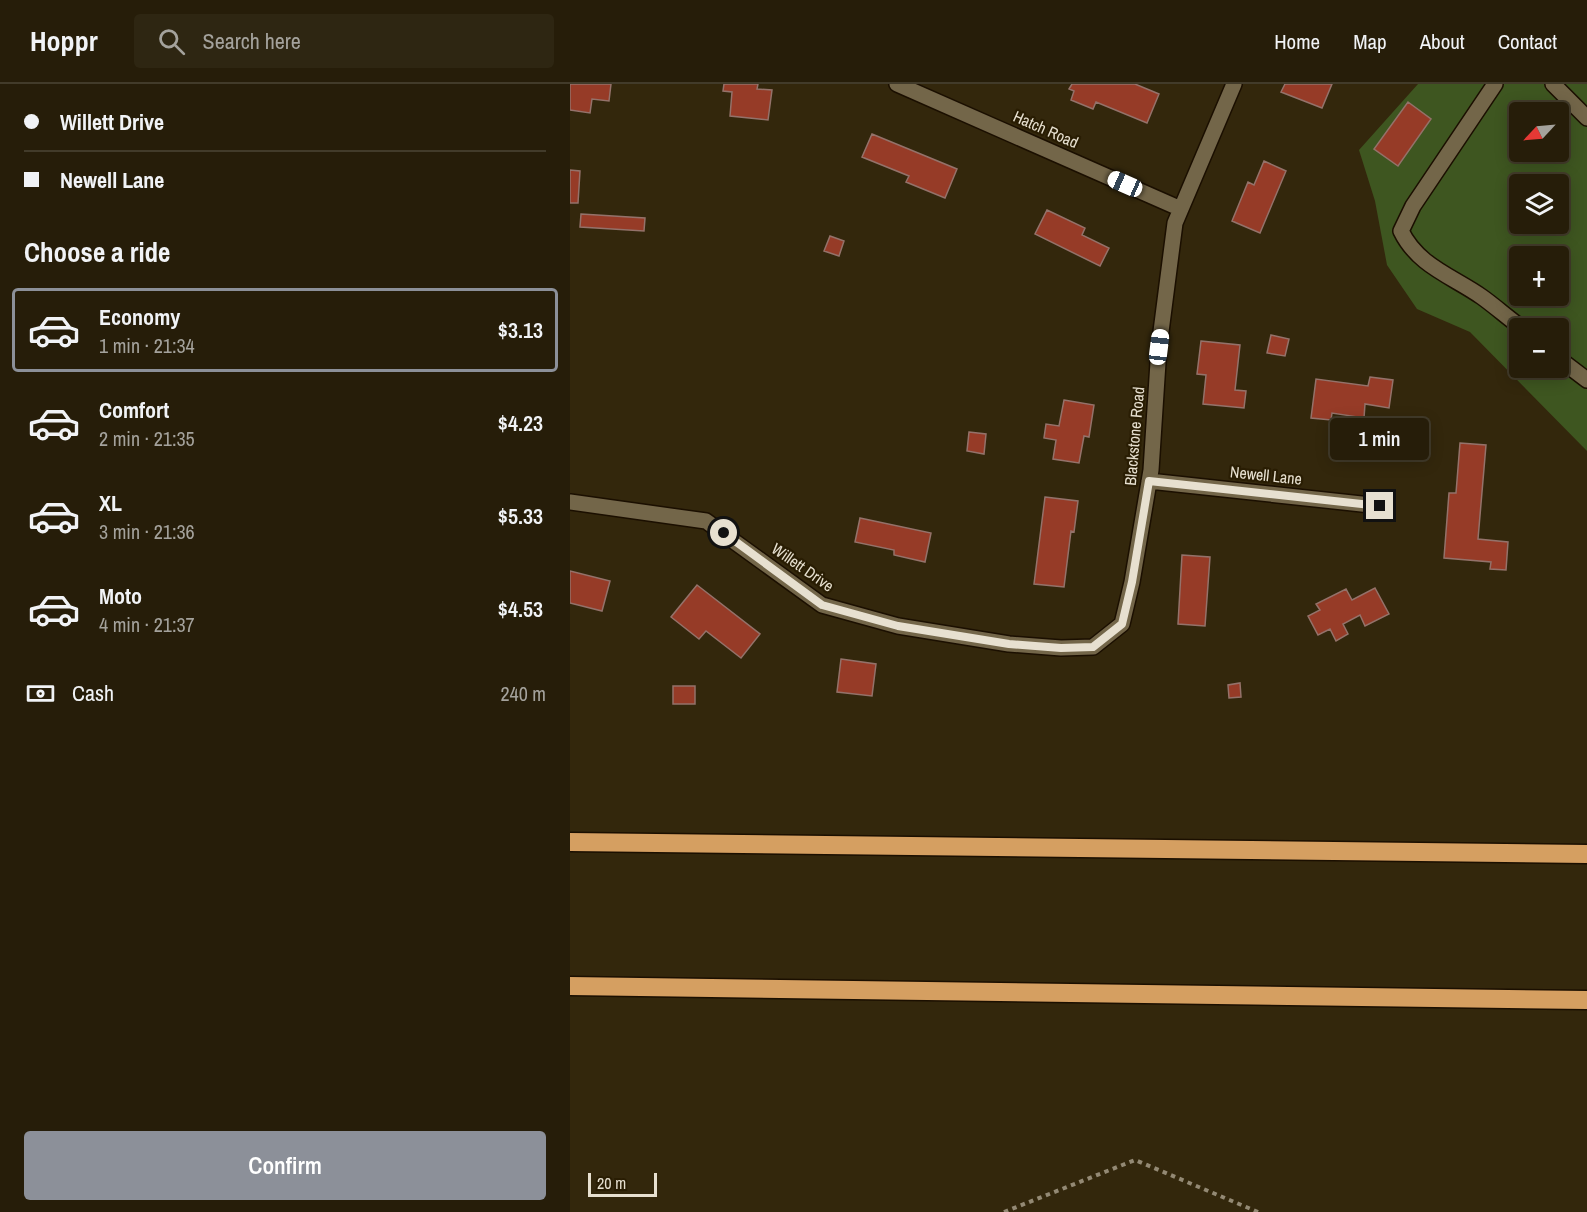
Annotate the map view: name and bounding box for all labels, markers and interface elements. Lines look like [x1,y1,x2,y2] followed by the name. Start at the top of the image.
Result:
[134,14,554,68] search box
[30,22,98,60] text: Hoppr
[155,25,188,58] icon: search
[203,26,301,56] text: Search here
[1274,27,1320,56] text: Home
[1353,27,1387,56] text: Map
[1420,27,1465,56] text: About
[1498,27,1557,56] text: Contact
[1509,102,1569,162] north arrow
[1509,102,1569,378] map controls
[1010,105,1082,153] street label: Hatch Road
[60,107,164,137] text: Willett Drive
[60,165,164,195] text: Newell Lane
[1105,168,1145,200] car
[1509,174,1569,234] button: layers
[24,234,170,270] text: Choose a ride
[1509,246,1569,306] button: +
[99,302,180,332] text: Economy
[27,303,81,357] icon: car
[498,315,543,345] text: $3.13
[1509,318,1569,378] button: −
[1148,328,1170,366] car
[99,332,195,359] text: 1 min · 21:34
[1119,386,1149,486] street label: Blackstone Road
[99,395,169,425] text: Comfort
[27,396,81,450] icon: car
[498,408,543,438] text: $4.23
[1330,419,1430,461] callout: 1 min
[99,425,195,452] text: 2 min · 21:35
[1358,425,1401,452] text: 1 min
[1229,460,1303,490] street label: Newell Lane
[99,488,122,518] text: XL
[27,489,81,543] icon: car
[1366,492,1393,519] route end
[498,501,543,531] text: $5.33
[99,518,195,545] text: 3 min · 21:36
[710,519,737,546] route start
[767,537,839,597] street label: Willett Drive
[99,581,142,611] text: Moto
[27,582,81,636] icon: car
[498,594,543,624] text: $4.53
[99,611,195,638] text: 4 min · 21:37
[24,677,57,710] icon: cash
[72,678,114,708] text: Cash
[500,680,546,707] text: 240 m
[24,1131,546,1200] button: Confirm
[588,1170,657,1198] scale bar
[597,1172,626,1194] text: 20 m

